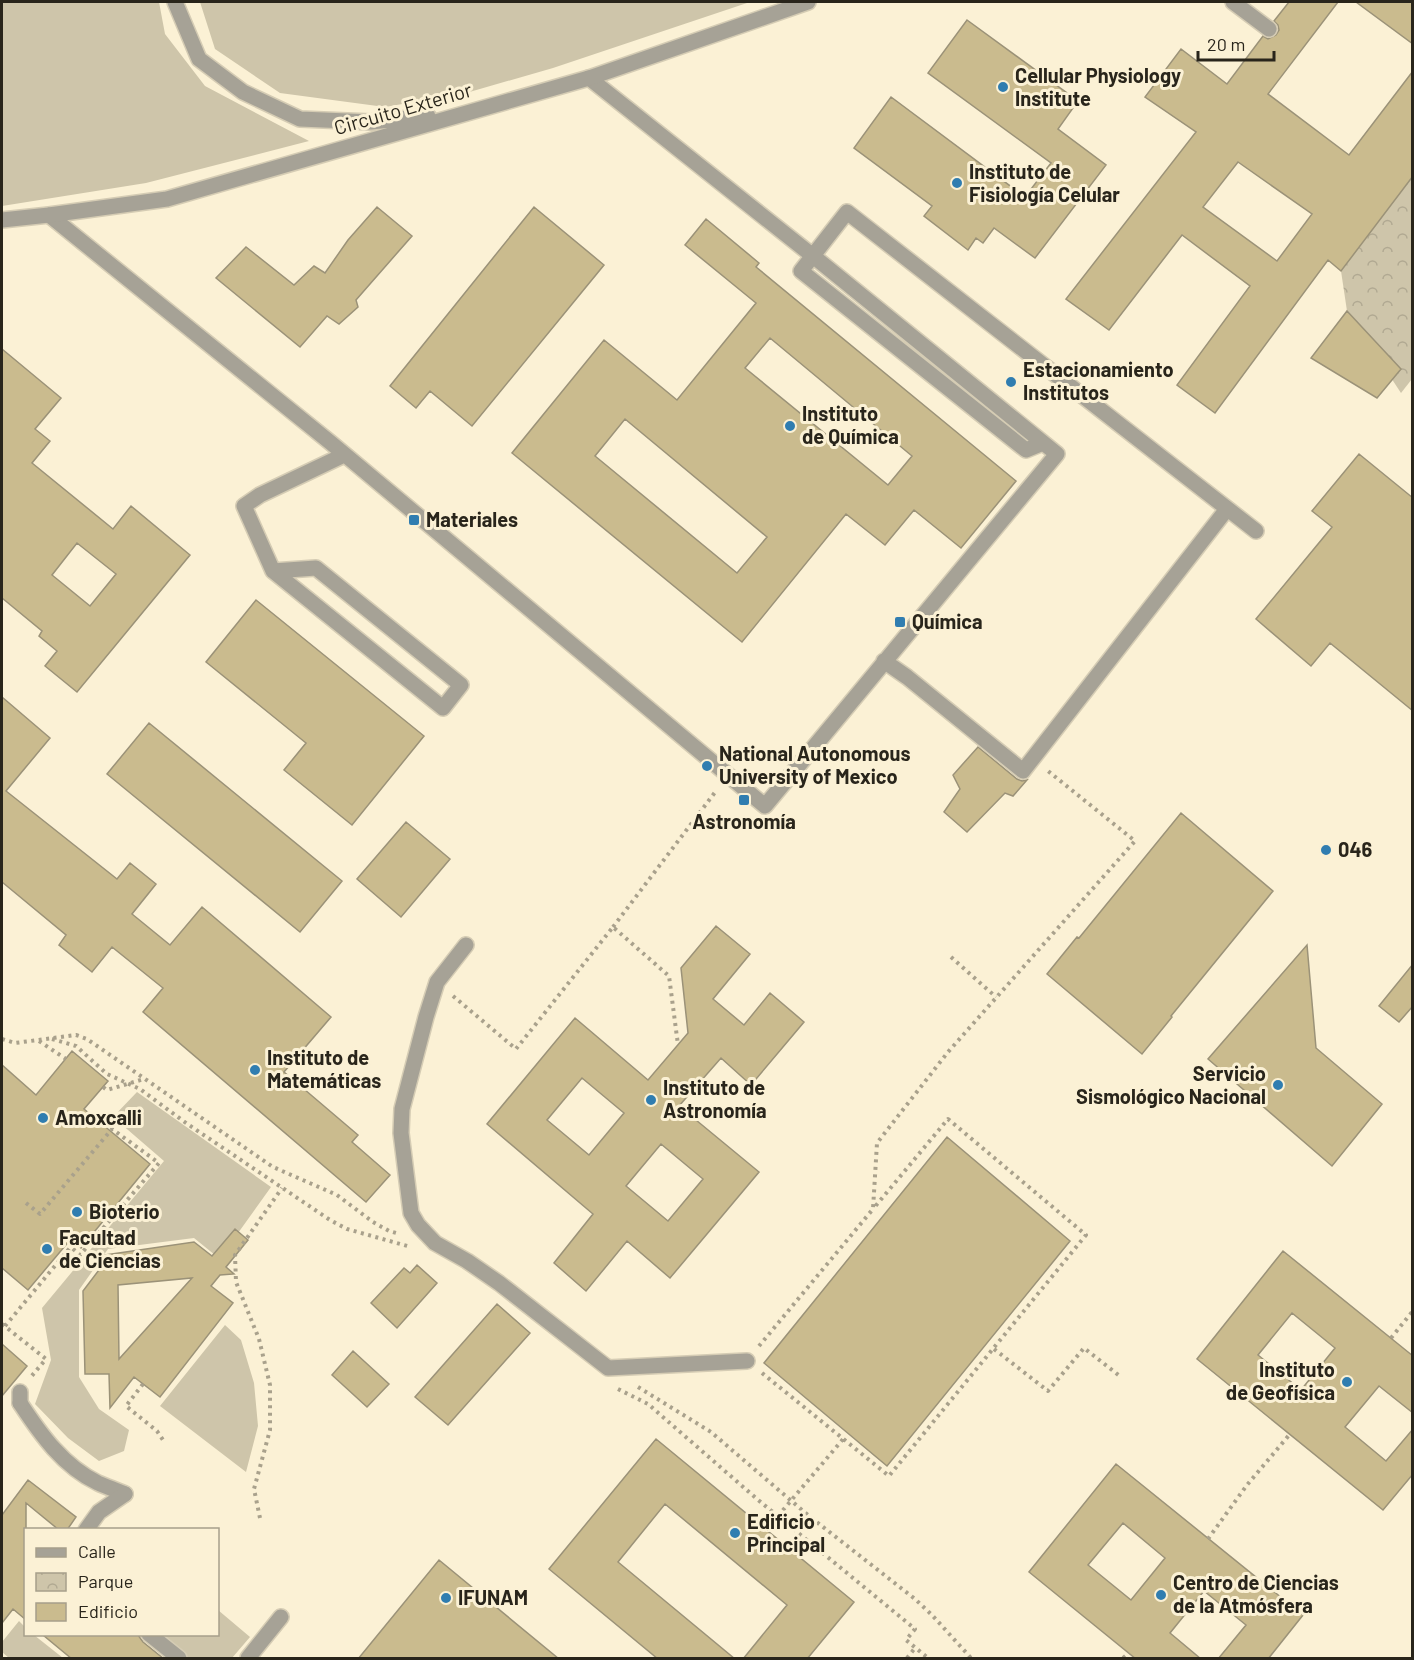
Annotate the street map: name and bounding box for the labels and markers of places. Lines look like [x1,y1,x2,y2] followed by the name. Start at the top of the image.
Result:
[1015,63,1181,110] place label: Cellular Physiology Institute
[996,80,1010,94] marker: Cellular Physiology Institute
[969,159,1120,206] place label: Instituto de Fisiología Celular
[950,176,964,190] marker: Instituto de Fisiología Celular
[1023,357,1174,404] place label: Estacionamiento Institutos
[1004,375,1018,389] marker: Estacionamiento Institutos
[802,401,899,448] place label: Instituto de Química
[783,419,797,433] marker: Instituto de Química
[426,507,518,531] place label: Materiales
[407,513,421,527] marker: Materiales
[912,609,983,633] place label: Química
[893,615,907,629] marker: Química
[719,741,911,788] place label: National Autonomous University of Mexico
[700,759,714,773] marker: National Autonomous University of Mexico
[737,793,751,807] marker: Astronomía
[692,809,796,833] place label: Astronomía
[1338,837,1373,861] place label: 046
[1319,843,1333,857] marker: 046
[267,1045,381,1092] place label: Instituto de Matemáticas
[1076,1061,1266,1108] place label: Servicio Sismológico Nacional
[248,1063,262,1077] marker: Instituto de Matemáticas
[663,1075,767,1122] place label: Instituto de Astronomía
[1271,1078,1285,1092] marker: Servicio Sismológico Nacional
[644,1093,658,1107] marker: Instituto de Astronomía
[55,1105,142,1129] place label: Amoxcalli
[36,1111,50,1125] marker: Amoxcalli
[89,1199,160,1223] place label: Bioterio
[70,1205,84,1219] marker: Bioterio
[59,1225,161,1272] place label: Facultad de Ciencias
[40,1242,54,1256] marker: Facultad de Ciencias
[1226,1357,1335,1404] place label: Instituto de Geofísica
[1340,1375,1354,1389] marker: Instituto de Geofísica
[747,1509,825,1556] place label: Edificio Principal
[728,1526,742,1540] marker: Edificio Principal
[1173,1570,1339,1617] place label: Centro de Ciencias de la Atmósfera
[458,1585,528,1609] place label: IFUNAM
[1154,1588,1168,1602] marker: Centro de Ciencias de la Atmósfera
[439,1591,453,1605] marker: IFUNAM

